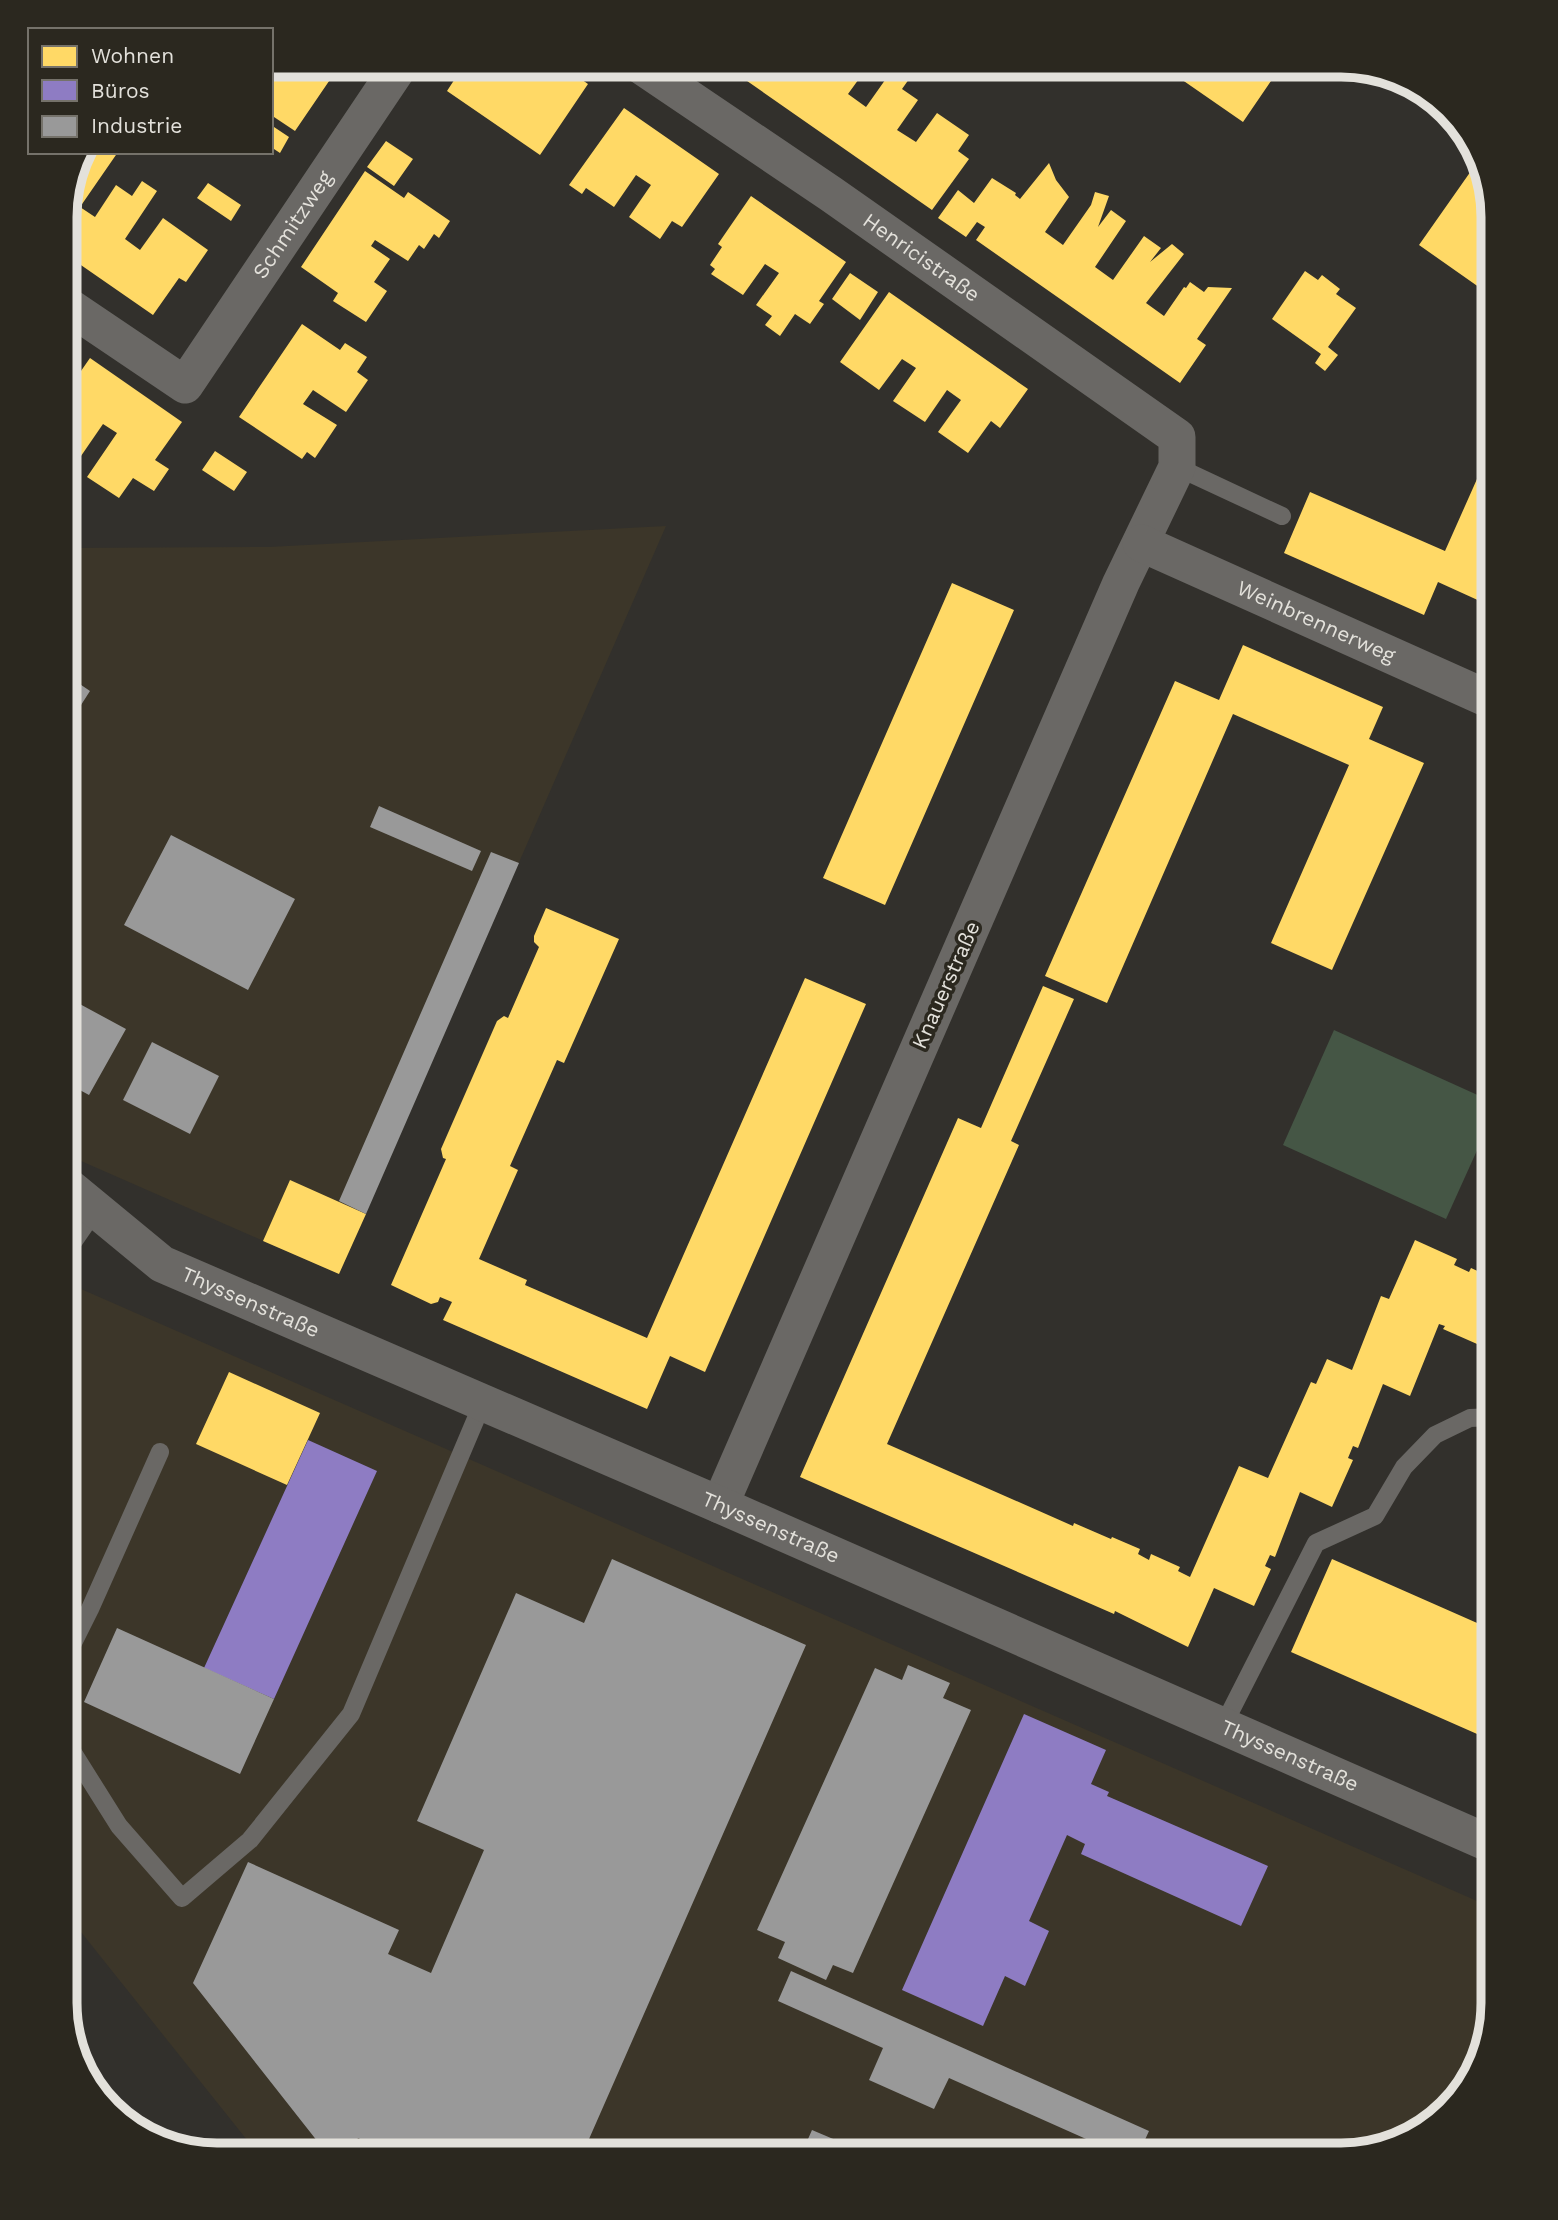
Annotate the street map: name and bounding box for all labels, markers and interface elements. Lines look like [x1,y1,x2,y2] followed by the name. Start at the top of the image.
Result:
[28,28,273,154] legend
[91,43,174,68] text: Wohnen
[91,78,150,103] text: Büros
[91,113,182,138] text: Industrie
[247,165,338,283] street label: Schmitzweg
[858,207,985,307] street label: Henricistraße
[1233,575,1400,668] street label: Weinbrennerweg
[906,917,985,1052] street label: Knauerstraße
[178,1261,323,1343] street label: Thyssenstraße
[698,1486,844,1568] street label: Thyssenstraße
[1217,1714,1363,1796] street label: Thyssenstraße

